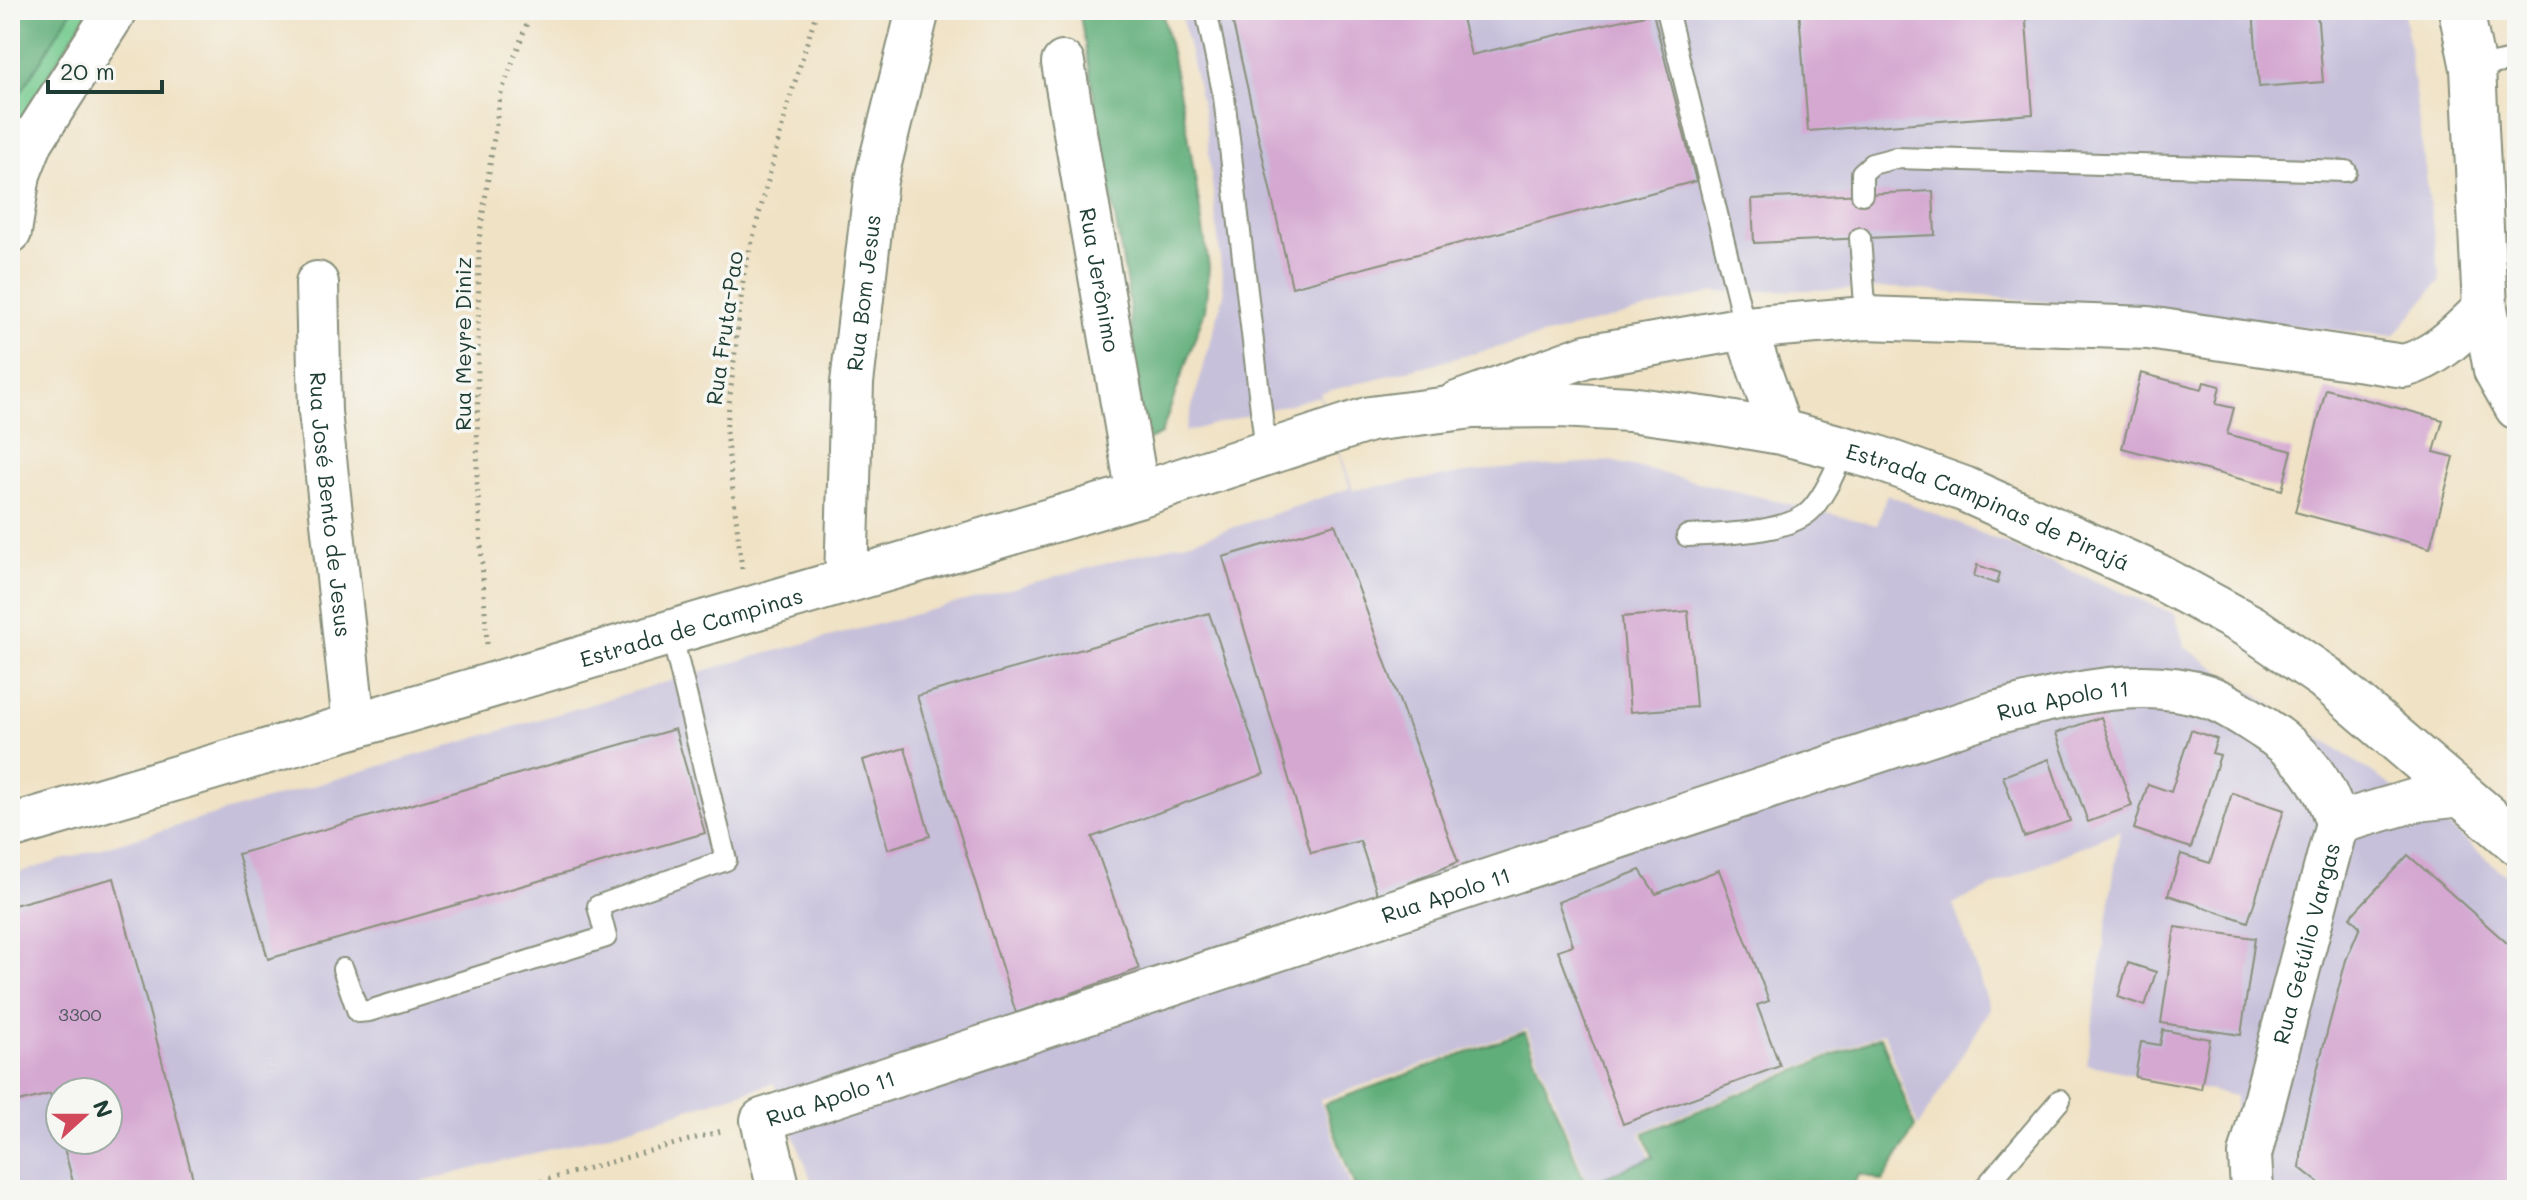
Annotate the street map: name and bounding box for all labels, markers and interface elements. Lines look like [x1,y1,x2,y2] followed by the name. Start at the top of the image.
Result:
[48,44,162,94] scale bar
[60,55,115,86] text: 20 m
[1074,205,1127,354] street label: Rua Jerônimo
[839,213,886,373] street label: Rua Bom Jesus
[699,249,749,407] street label: Rua Fruta-Pao
[448,257,477,431] street label: Rua Meyre Diniz
[305,371,359,638] street label: Rua José Bento de Jesus
[1843,436,2135,576] street label: Estrada Campinas de Pirajá
[576,580,806,673] street label: Estrada de Campinas
[1994,673,2130,726] street label: Rua Apolo 11
[2265,839,2346,1047] street label: Rua Getúlio Vargas
[1377,859,1514,929] street label: Rua Apolo 11
[58,1002,102,1026] house number: 3300
[762,1063,899,1132] street label: Rua Apolo 11
[44,1076,124,1156] north arrow
[87,1096,120,1122] text: N

